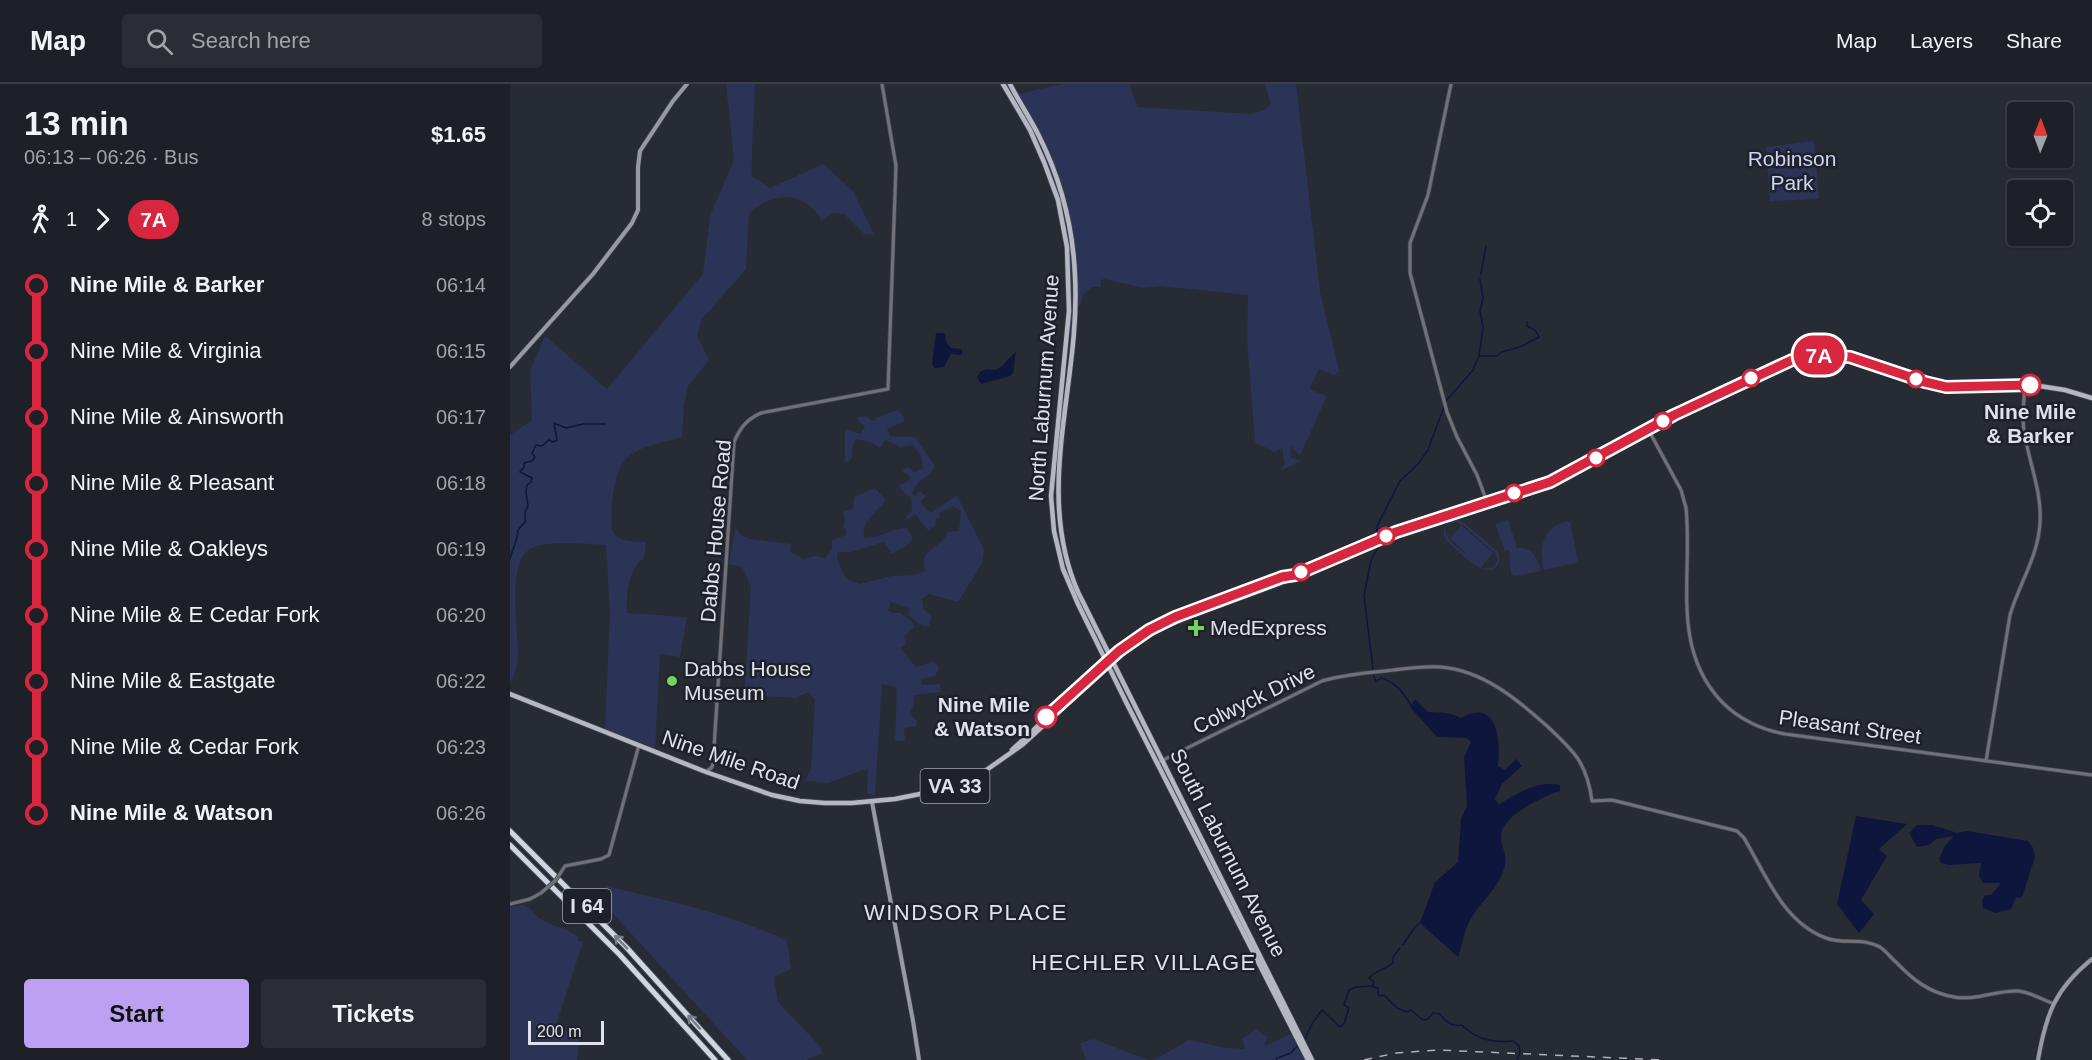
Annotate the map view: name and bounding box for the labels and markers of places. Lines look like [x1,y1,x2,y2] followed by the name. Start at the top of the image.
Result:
[1742,369,1760,387] unlabelled marker
[1907,370,1925,388] unlabelled marker
[2019,374,2041,396] marker: Nine Mile & Barker
[1984,400,2076,447] place label: Nine Mile & Barker
[1654,412,1672,430] unlabelled marker
[1587,449,1605,467] unlabelled marker
[1505,484,1523,502] unlabelled marker
[1377,527,1395,545] unlabelled marker
[1292,563,1310,581] unlabelled marker
[1210,616,1327,639] place label: MedExpress
[1187,619,1205,637] marker: MedExpress
[684,657,811,704] place label: Dabbs House Museum
[665,674,679,688] marker: Dabbs House Museum
[934,693,1030,740] place label: Nine Mile & Watson
[1035,706,1057,728] marker: Nine Mile & Watson

